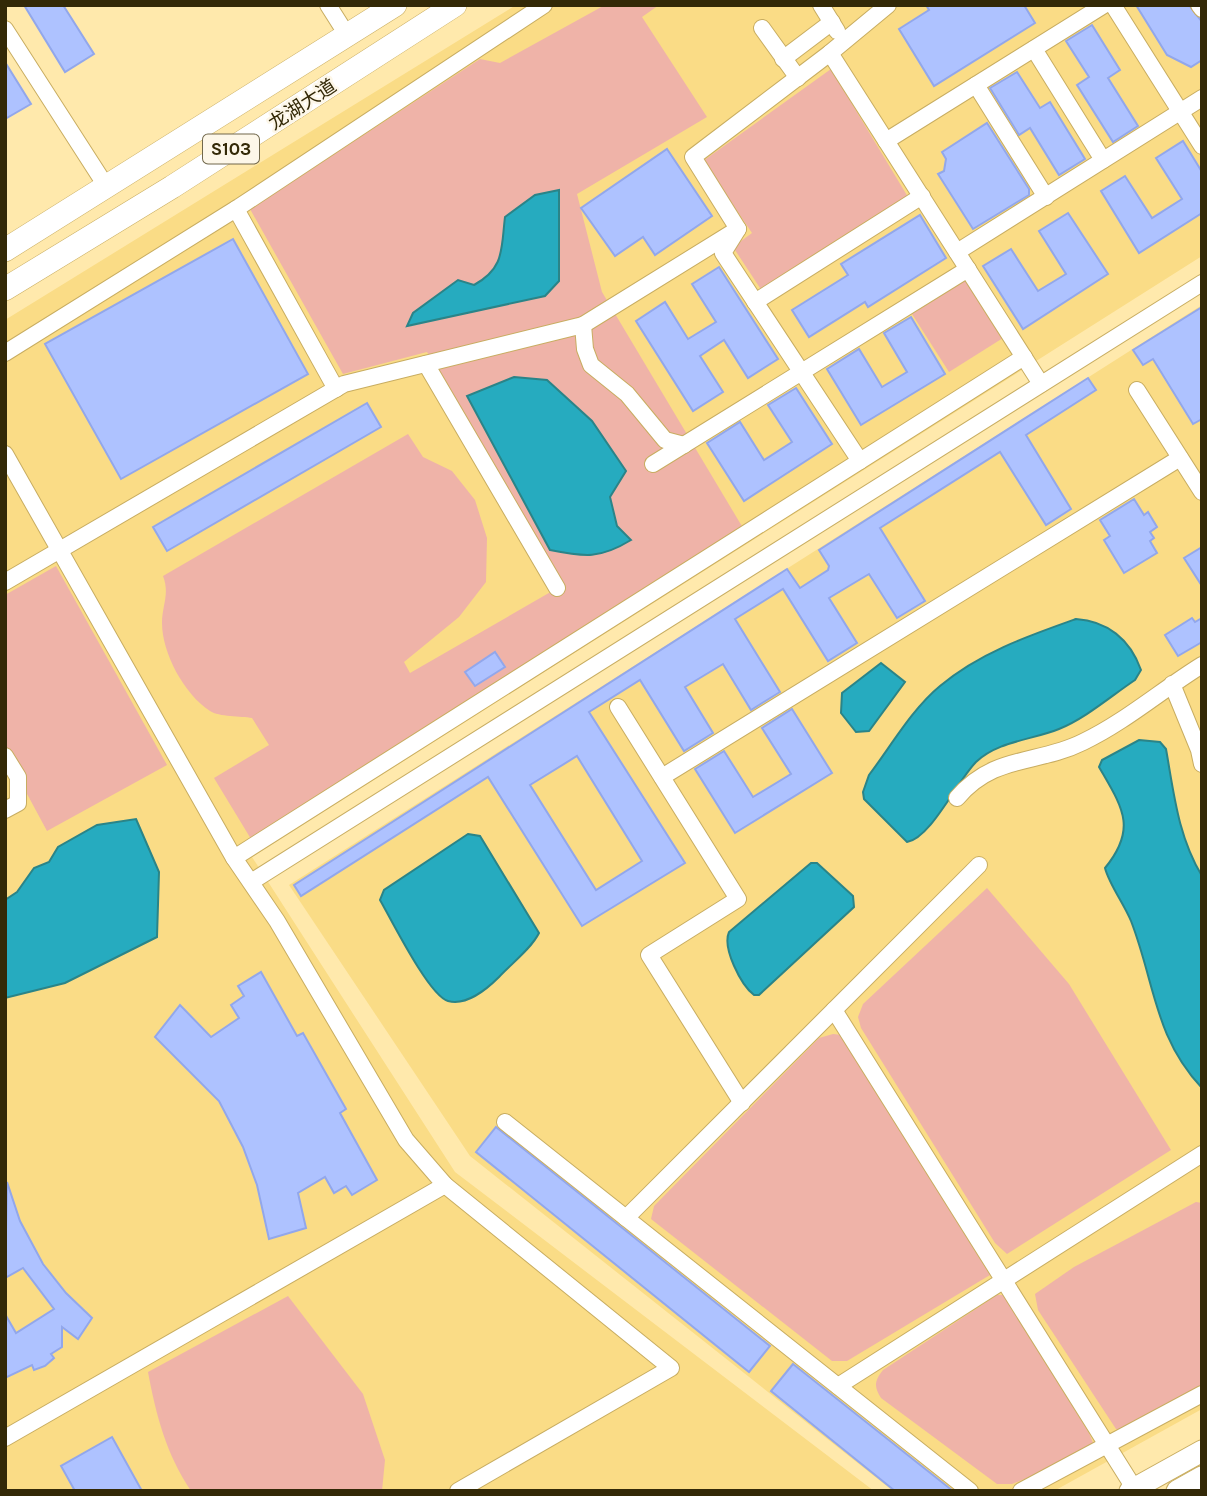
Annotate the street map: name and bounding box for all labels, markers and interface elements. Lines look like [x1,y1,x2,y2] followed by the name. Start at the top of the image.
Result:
[265,75,340,135] street label: 龙湖大道
[203,134,259,164] road number: S103

